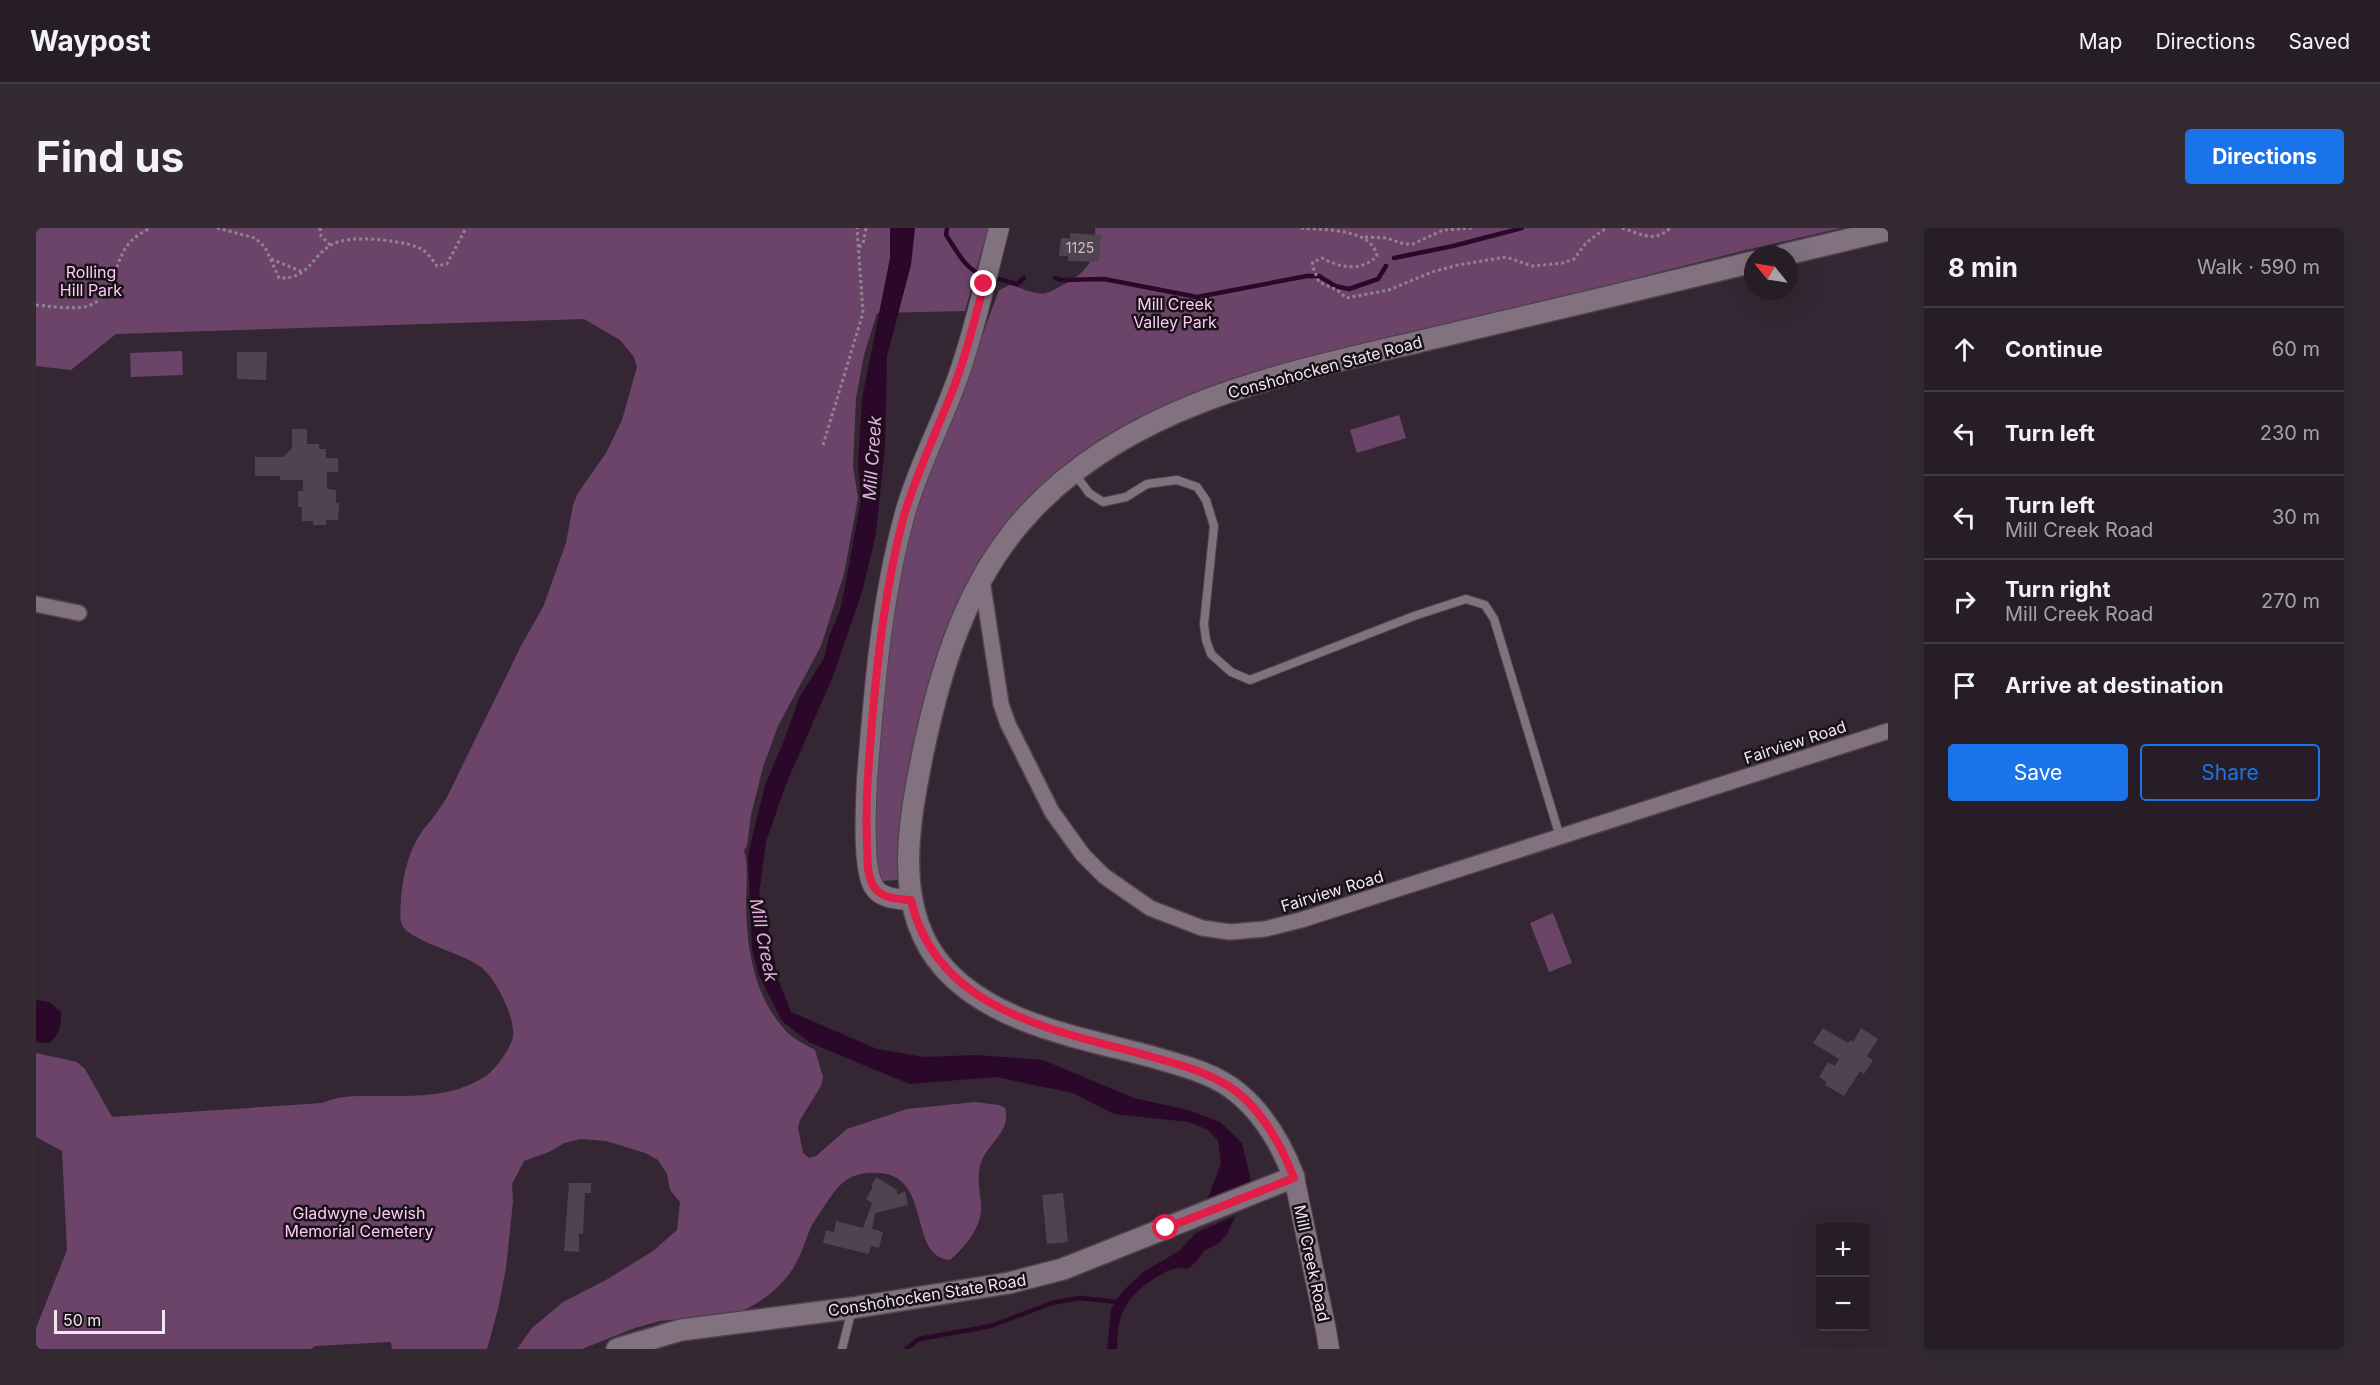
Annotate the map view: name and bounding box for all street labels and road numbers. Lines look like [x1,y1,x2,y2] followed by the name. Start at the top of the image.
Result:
[1226,331,1424,403] street label: Conshohocken State Road
[1741,716,1849,768] street label: Fairview Road
[1278,866,1386,916] street label: Fairview Road
[1290,1203,1334,1323] street label: Mill Creek Road
[827,1269,1027,1321] street label: Conshohocken State Road

